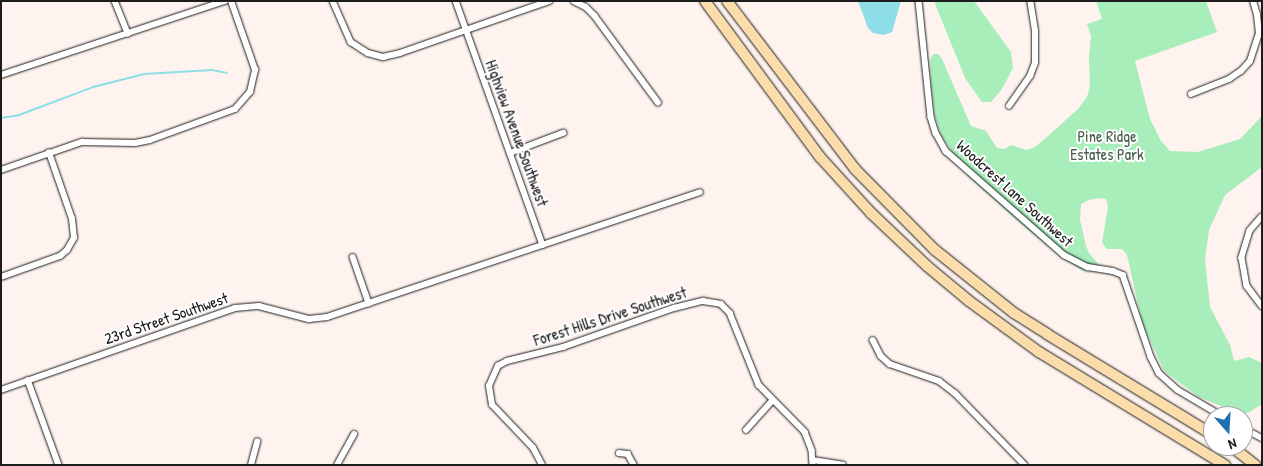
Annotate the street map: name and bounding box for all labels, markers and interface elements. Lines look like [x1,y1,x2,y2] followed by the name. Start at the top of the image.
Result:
[482,57,552,209] street label: Highview Avenue Southwest
[1070,126,1144,164] park label: Pine Ridge Estates Park
[953,136,1077,250] street label: Woodcrest Lane Southwest
[531,282,689,350] street label: Forest Hills Drive Southwest
[102,288,230,348] street label: 23rd Street Southwest
[1203,406,1253,456] north arrow
[1226,435,1239,455] text: N

